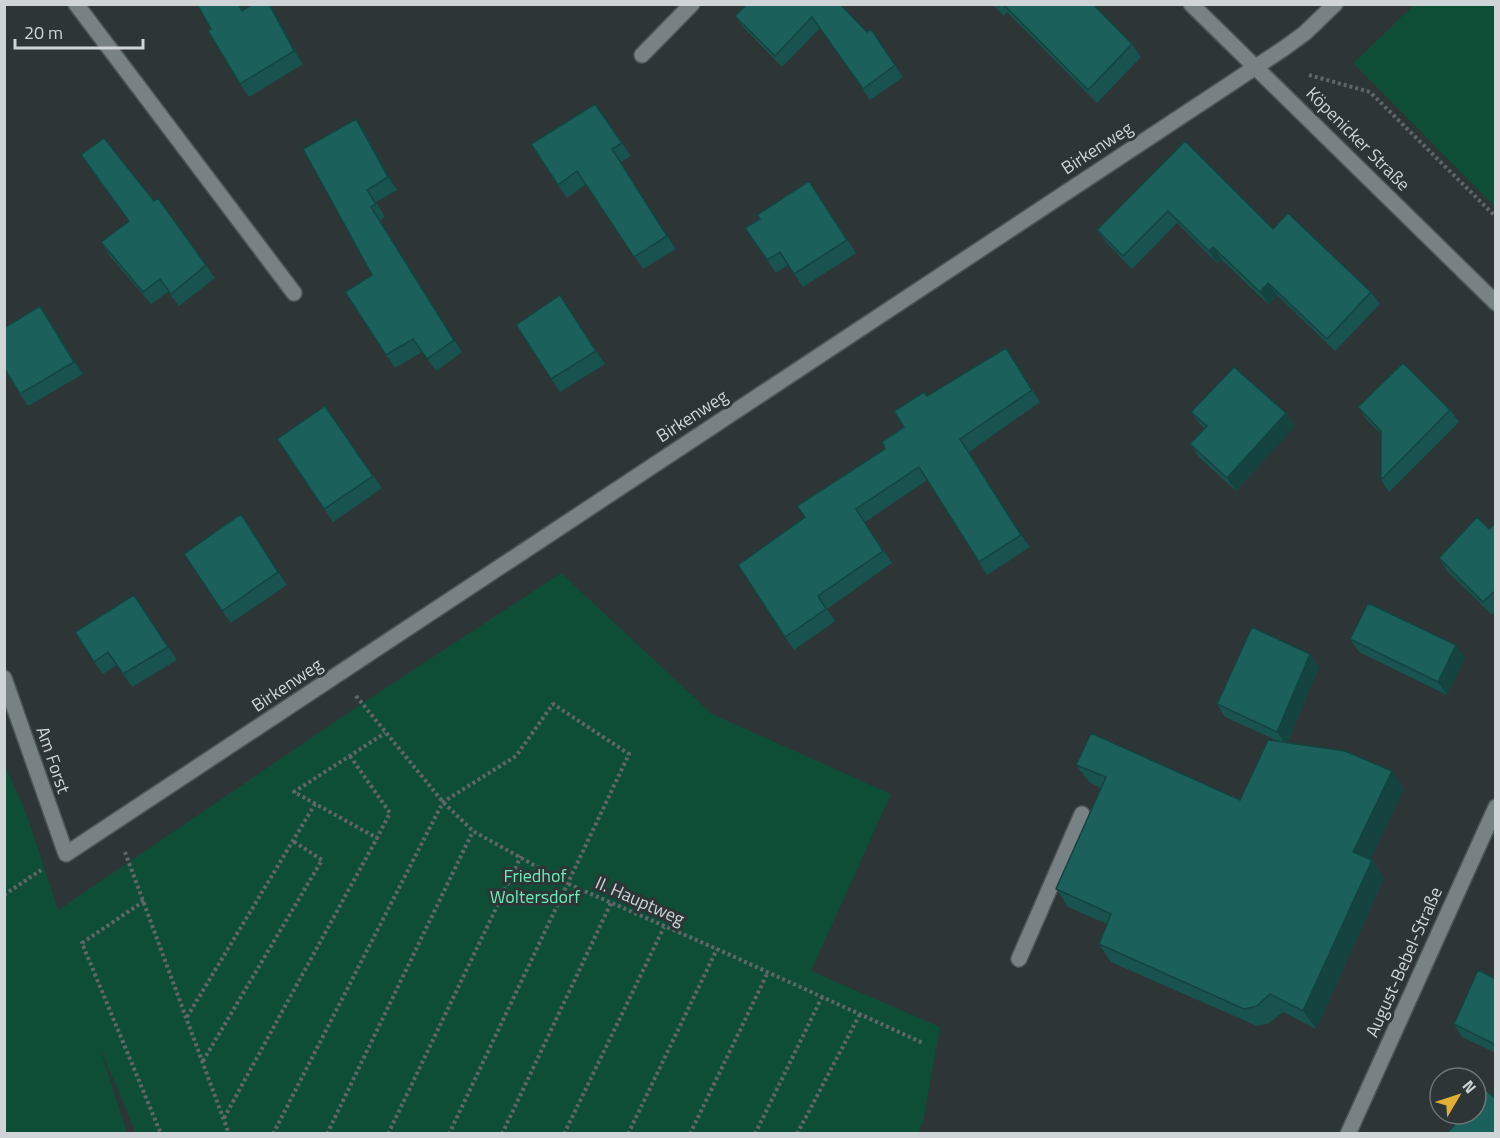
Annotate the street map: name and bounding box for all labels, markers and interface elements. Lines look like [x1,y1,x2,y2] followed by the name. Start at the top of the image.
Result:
[15,12,142,50] scale bar
[24,19,63,46] text: 20 m
[1300,80,1417,197] street label: Köpenicker Straße
[1056,114,1138,181] street label: Birkenweg
[651,382,733,449] street label: Birkenweg
[246,651,328,718] street label: Birkenweg
[29,723,78,798] street label: Am Forst
[490,862,580,910] park label: Friedhof Woltersdorf
[591,869,689,932] street label: II. Hauptweg
[1358,882,1449,1041] street label: August-Bebel-Straße
[1428,1066,1488,1126] north arrow
[1457,1075,1482,1098] text: N

